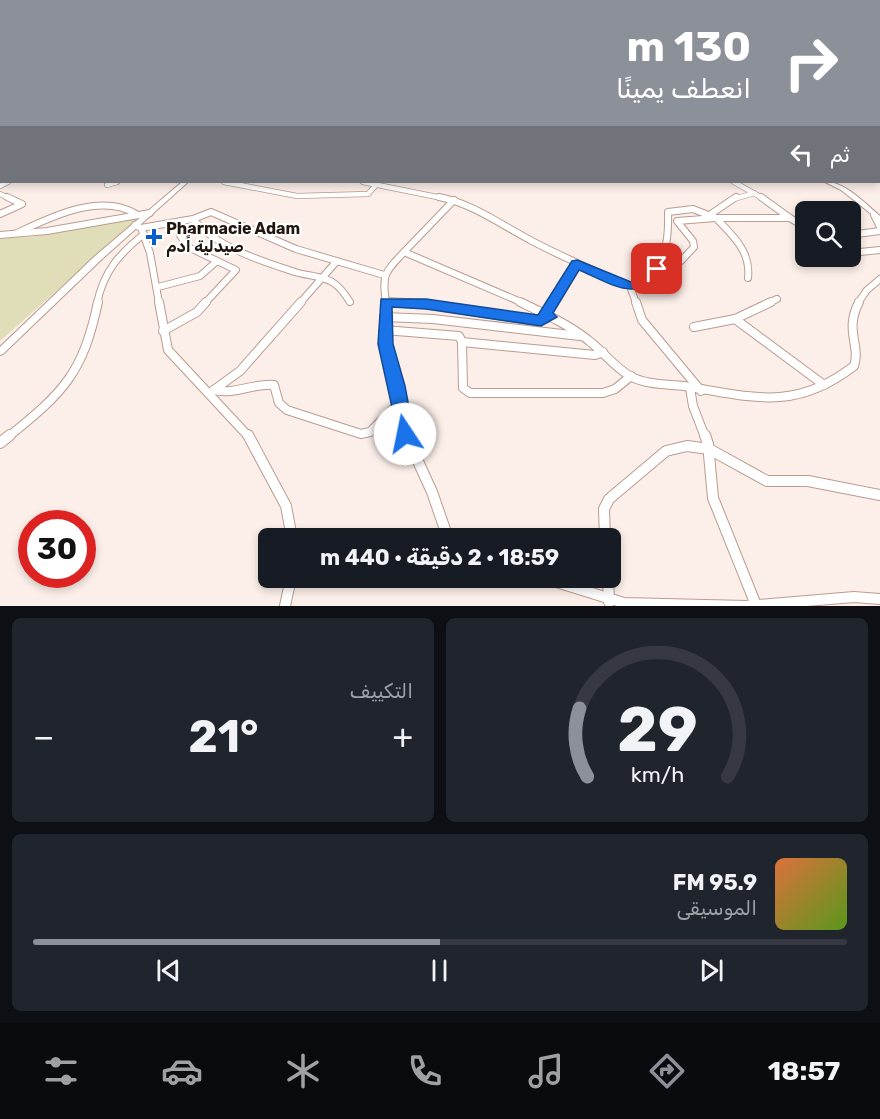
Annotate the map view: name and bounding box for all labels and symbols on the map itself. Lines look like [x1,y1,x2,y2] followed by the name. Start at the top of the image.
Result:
[166,219,300,257] place label: Pharmacie Adam صيدلية اًدم
[147,230,161,244] marker: Pharmacie Adam صيدلية اًدم
[631,243,682,294] pin
[373,402,437,466] position arrow
[18,510,96,588] speed limit sign: 30

